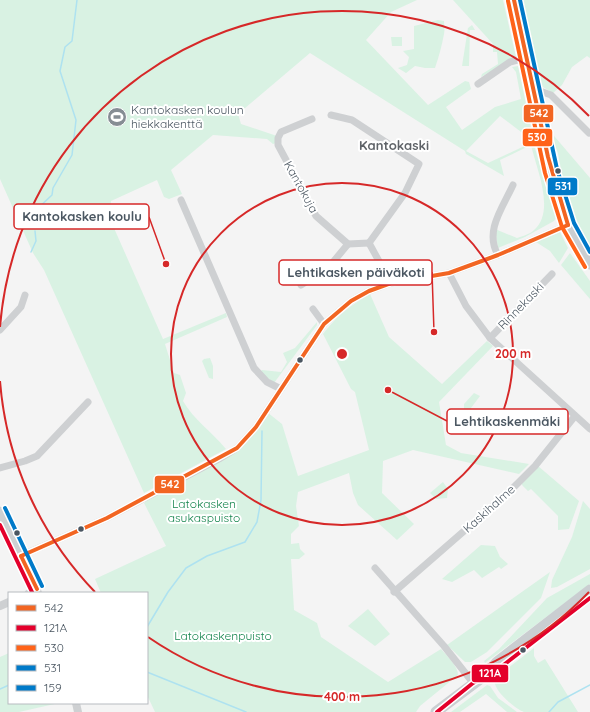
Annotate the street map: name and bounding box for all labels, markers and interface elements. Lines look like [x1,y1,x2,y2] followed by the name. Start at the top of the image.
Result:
[131,102,244,131] place label: Kantokasken koulun hiekkakenttä
[523,104,554,123] line badge: 542
[106,106,128,128] sports icon: Kantokasken koulun hiekkakenttä
[529,106,549,120] text: 542
[522,128,553,147] line badge: 530
[528,130,547,144] text: 530
[359,137,429,153] district label: Kantokaski
[281,158,322,215] street label: Kantokuja
[553,166,563,176] unlabelled marker
[547,177,578,196] line badge: 531
[555,179,571,193] text: 531
[14,204,149,229] callout: Kantokasken koulu
[22,208,142,224] text: Kantokasken koulu
[279,260,432,285] callout: Lehtikasken päiväkoti
[287,264,425,280] text: Lehtikasken päiväkoti
[495,279,547,332] street label: Rinnekaski
[495,346,531,361] text: 200 m
[335,347,349,361] centre of rings
[295,355,305,365] unlabelled marker
[447,409,568,434] callout: Lehtikaskenmäki
[454,413,560,429] text: Lehtikaskenmäki
[154,475,185,494] line badge: 542
[160,477,180,491] text: 542
[460,481,518,536] street label: Kaskihalme
[168,496,240,525] park label: Latokasken asukaspuisto
[76,524,86,534] unlabelled marker
[12,528,22,538] unlabelled marker
[8,592,148,704] legend
[44,600,64,615] text: 542
[44,620,68,635] text: 121A
[174,628,272,643] park label: Latokaskenpuisto
[44,640,64,655] text: 530
[518,645,528,655] unlabelled marker
[44,660,61,675] text: 531
[471,664,509,683] line badge: 121A
[479,666,501,680] text: 121A
[44,680,62,695] text: 159
[324,689,360,704] text: 400 m

